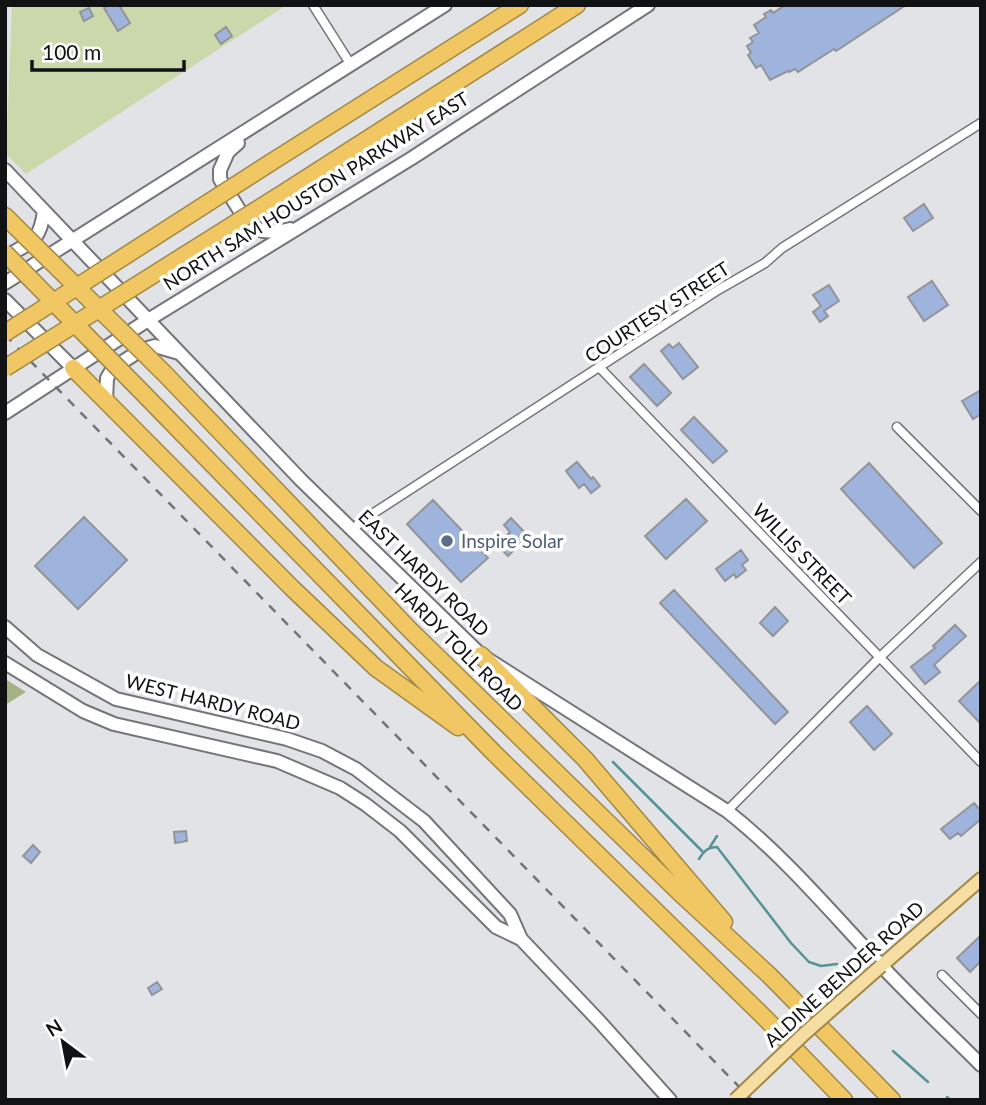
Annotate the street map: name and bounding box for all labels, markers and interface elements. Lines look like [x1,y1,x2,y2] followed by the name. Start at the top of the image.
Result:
[32,28,184,72] scale bar
[42,39,101,64] text: 100 m
[159,87,473,295] street label: NORTH SAM HOUSTON PARKWAY EAST
[580,256,733,367] street label: COURTESY STREET
[748,498,856,609] street label: WILLIS STREET
[354,504,494,641] street label: EAST HARDY ROAD
[461,529,564,552] place label: Inspire Solar
[439,533,455,549] marker: Inspire Solar
[390,578,528,716] street label: HARDY TOLL ROAD
[123,669,303,734] street label: WEST HARDY ROAD
[759,896,928,1051] street label: ALDINE BENDER ROAD
[28,1007,98,1077] north arrow
[41,1014,66,1041] text: N

